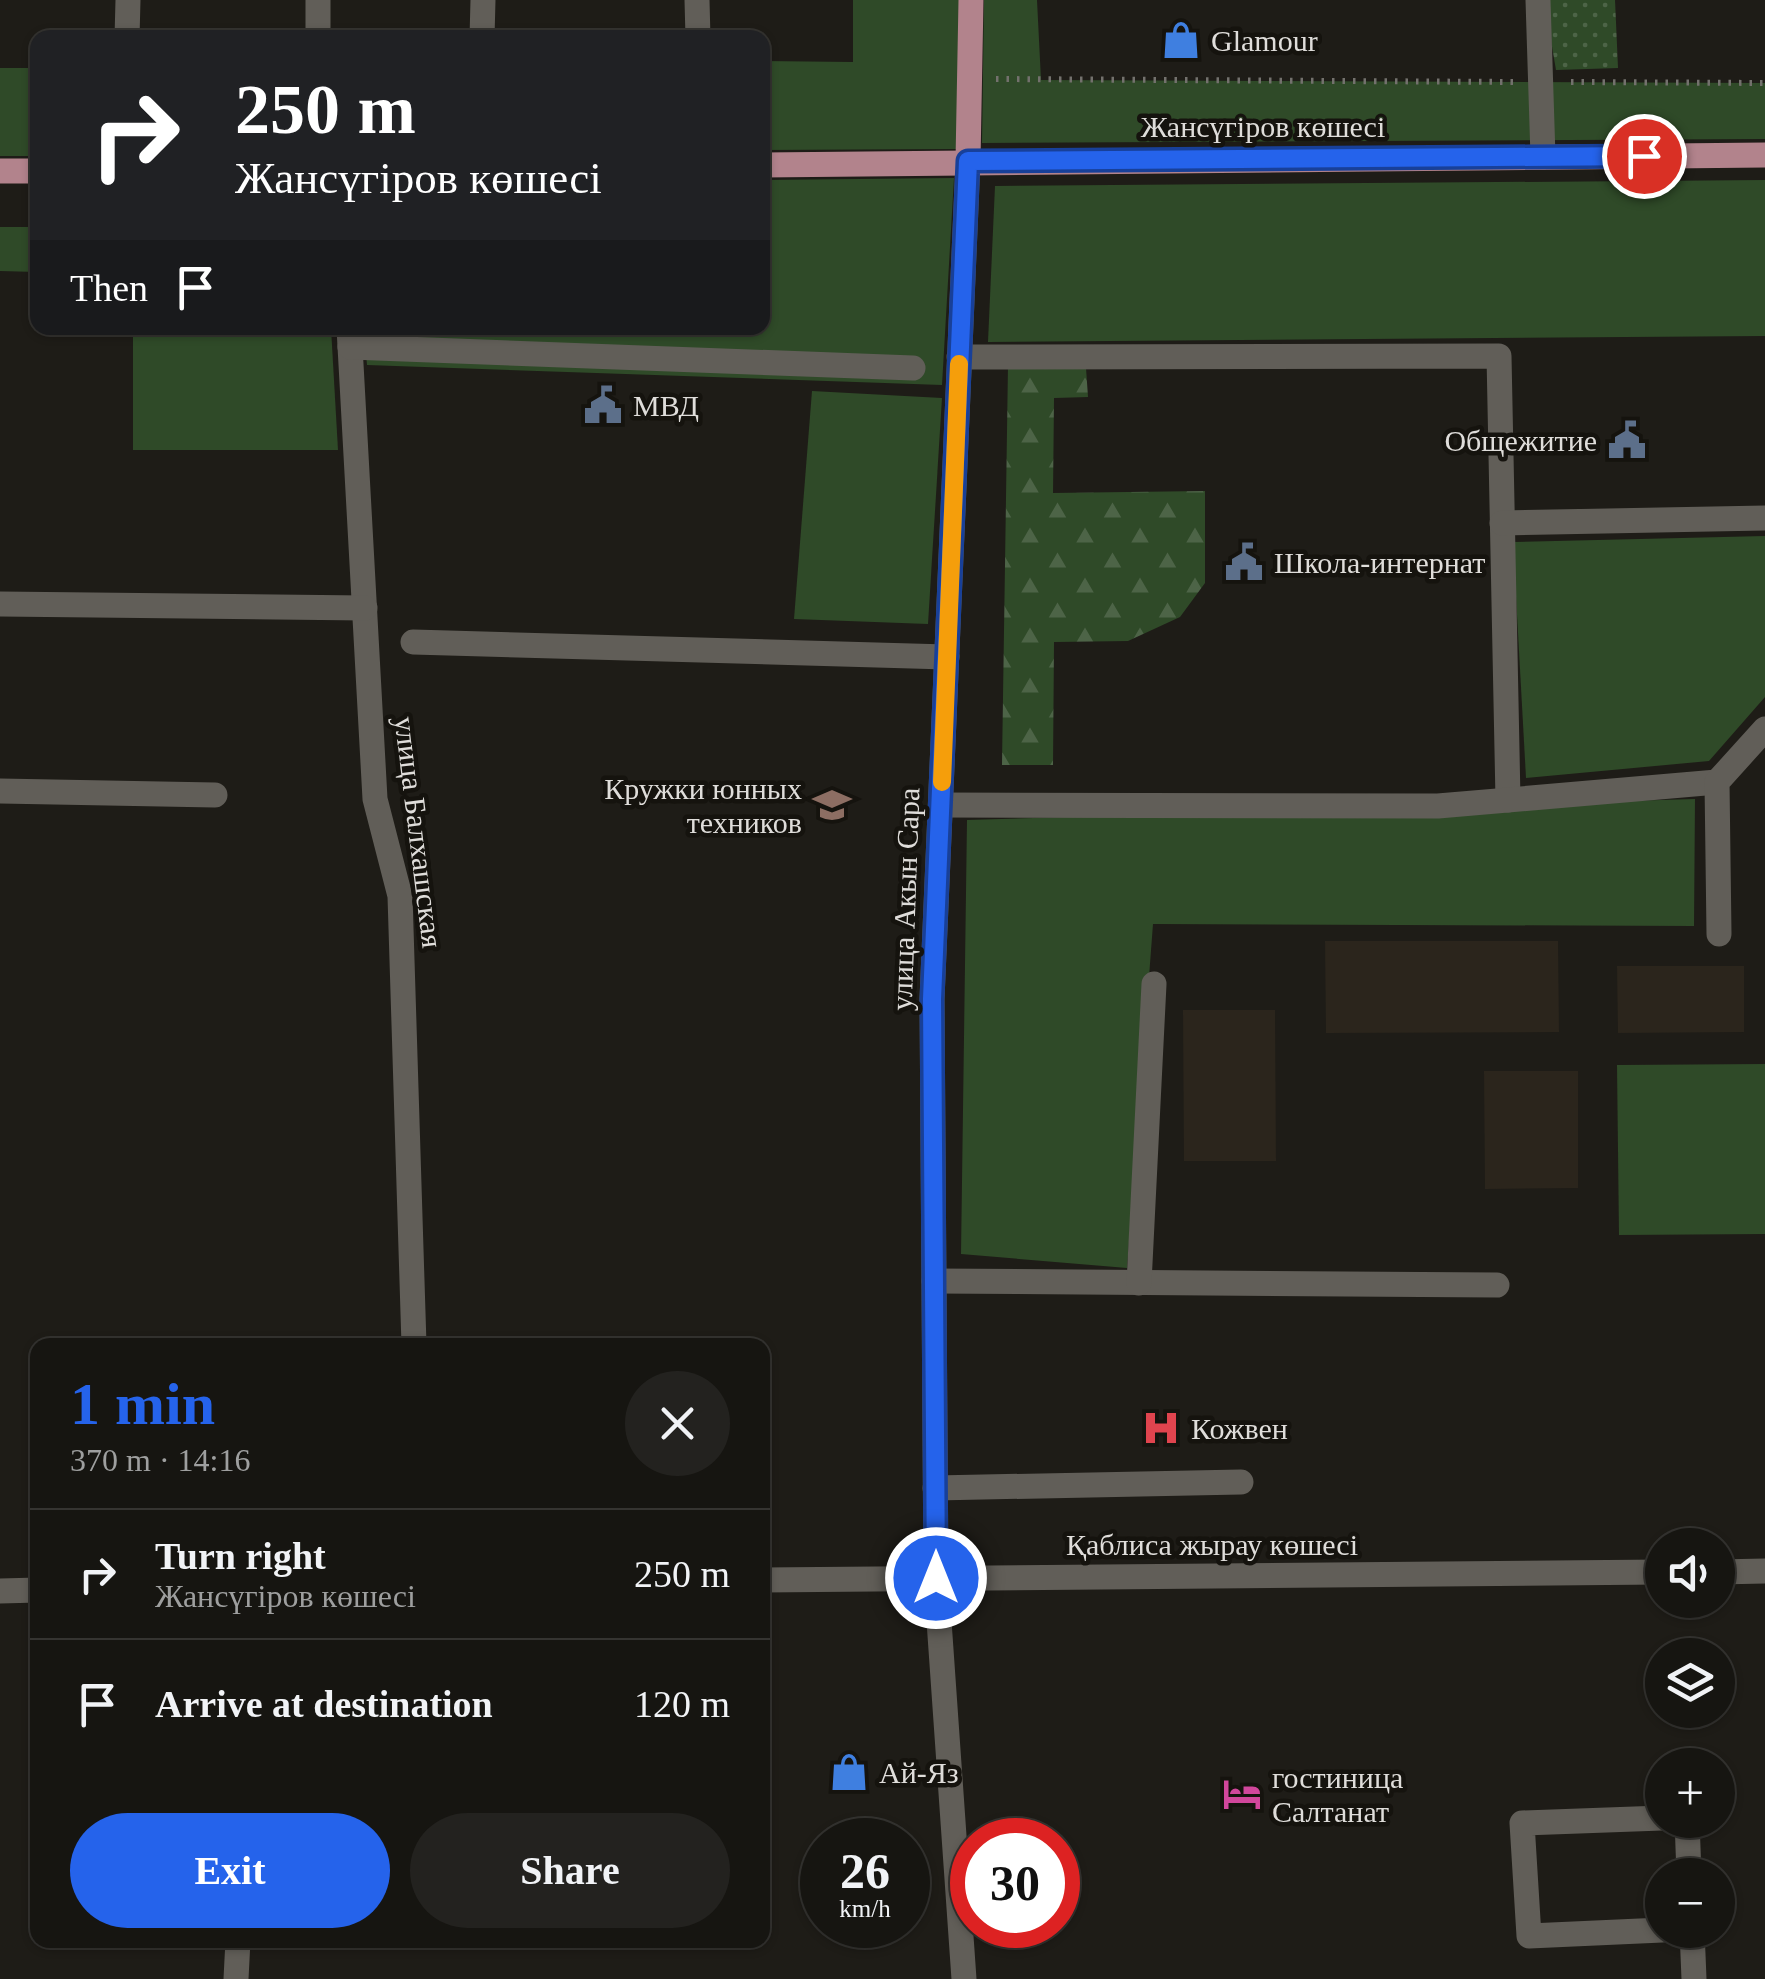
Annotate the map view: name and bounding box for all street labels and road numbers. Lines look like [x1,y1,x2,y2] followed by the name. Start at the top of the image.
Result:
[1141,110,1385,143] street label: Жансүгіров көшесі
[388,714,450,950] street label: улица Балхашская
[885,787,925,1011] street label: улица Акын Сара
[1066,1528,1358,1561] street label: Қаблиса жырау көшесі

